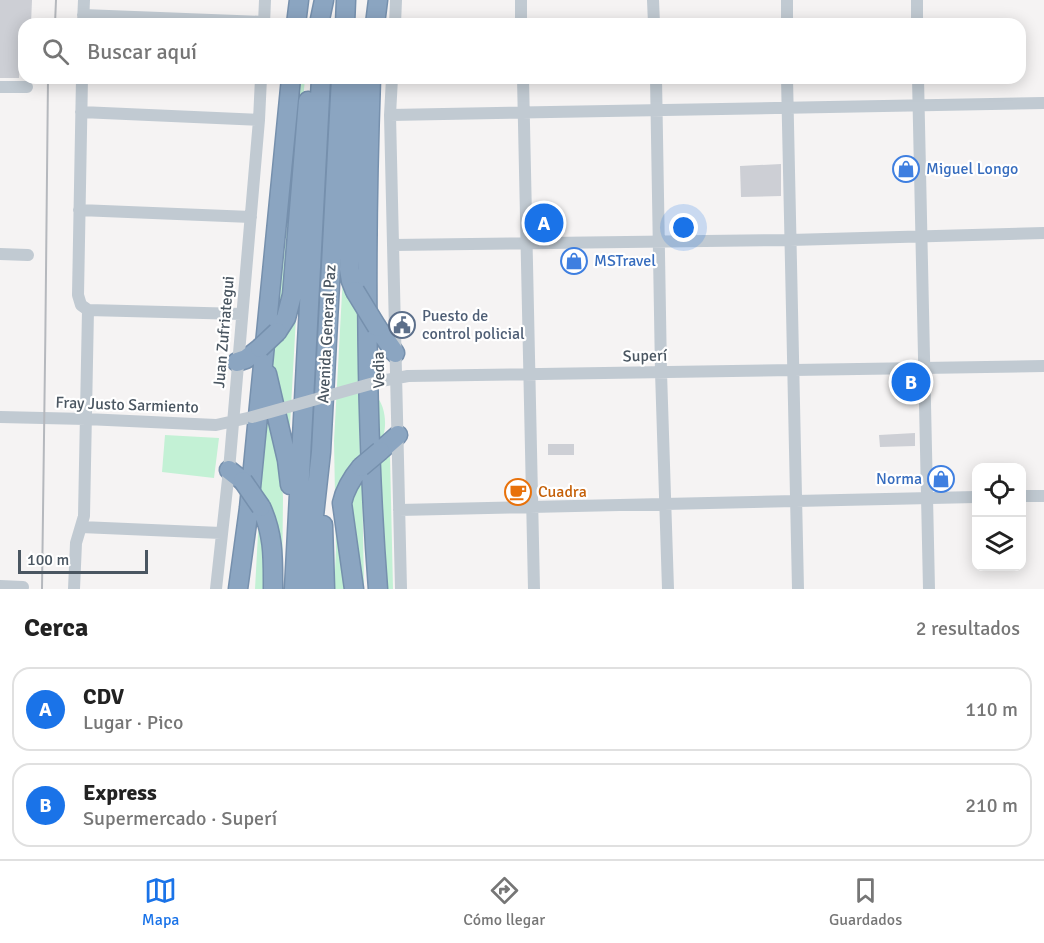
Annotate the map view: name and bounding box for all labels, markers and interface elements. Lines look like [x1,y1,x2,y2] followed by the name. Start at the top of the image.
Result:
[18,18,1026,84] search box
[39,35,72,68] icon: search
[87,38,197,65] text: Buscar aquí
[891,154,921,184] shop icon: Miguel Longo
[926,159,1018,179] place label: Miguel Longo
[524,200,564,246] pin: A
[669,213,698,242] your location
[559,246,589,276] shop icon: MSTravel
[594,251,656,271] place label: MSTravel
[313,264,341,404] street label: Avenida General Paz
[209,275,239,389] street label: Juan Zufriategui
[422,306,525,344] place label: Puesto de control policial
[387,310,417,340] public building icon: Puesto de control policial
[623,346,668,366] street label: Superí
[369,351,389,389] street label: Vedia
[892,360,930,404] pin: B
[55,393,199,417] street label: Fray Justo Sarmiento
[972,463,1026,571] map controls
[972,463,1026,517] button: locate
[926,464,956,494] shop icon: Norma
[876,469,922,489] place label: Norma
[503,477,533,507] cafe icon: Cuadra
[538,482,587,502] place label: Cuadra
[972,517,1026,571] button: layers
[18,547,148,574] scale bar
[27,550,69,570] text: 100 m
[24,612,88,644] text: Cerca
[916,616,1020,641] text: 2 resultados
[83,683,124,710] text: CDV
[39,697,52,722] text: A
[965,697,1018,722] text: 110 m
[83,710,183,735] text: Lugar · Pico
[83,779,157,806] text: Express
[39,793,52,818] text: B
[965,793,1018,818] text: 210 m
[83,806,277,831] text: Supermercado · Superí
[142,874,179,930] tab: Mapa
[463,874,545,930] tab: Cómo llegar
[829,874,902,930] tab: Guardados

